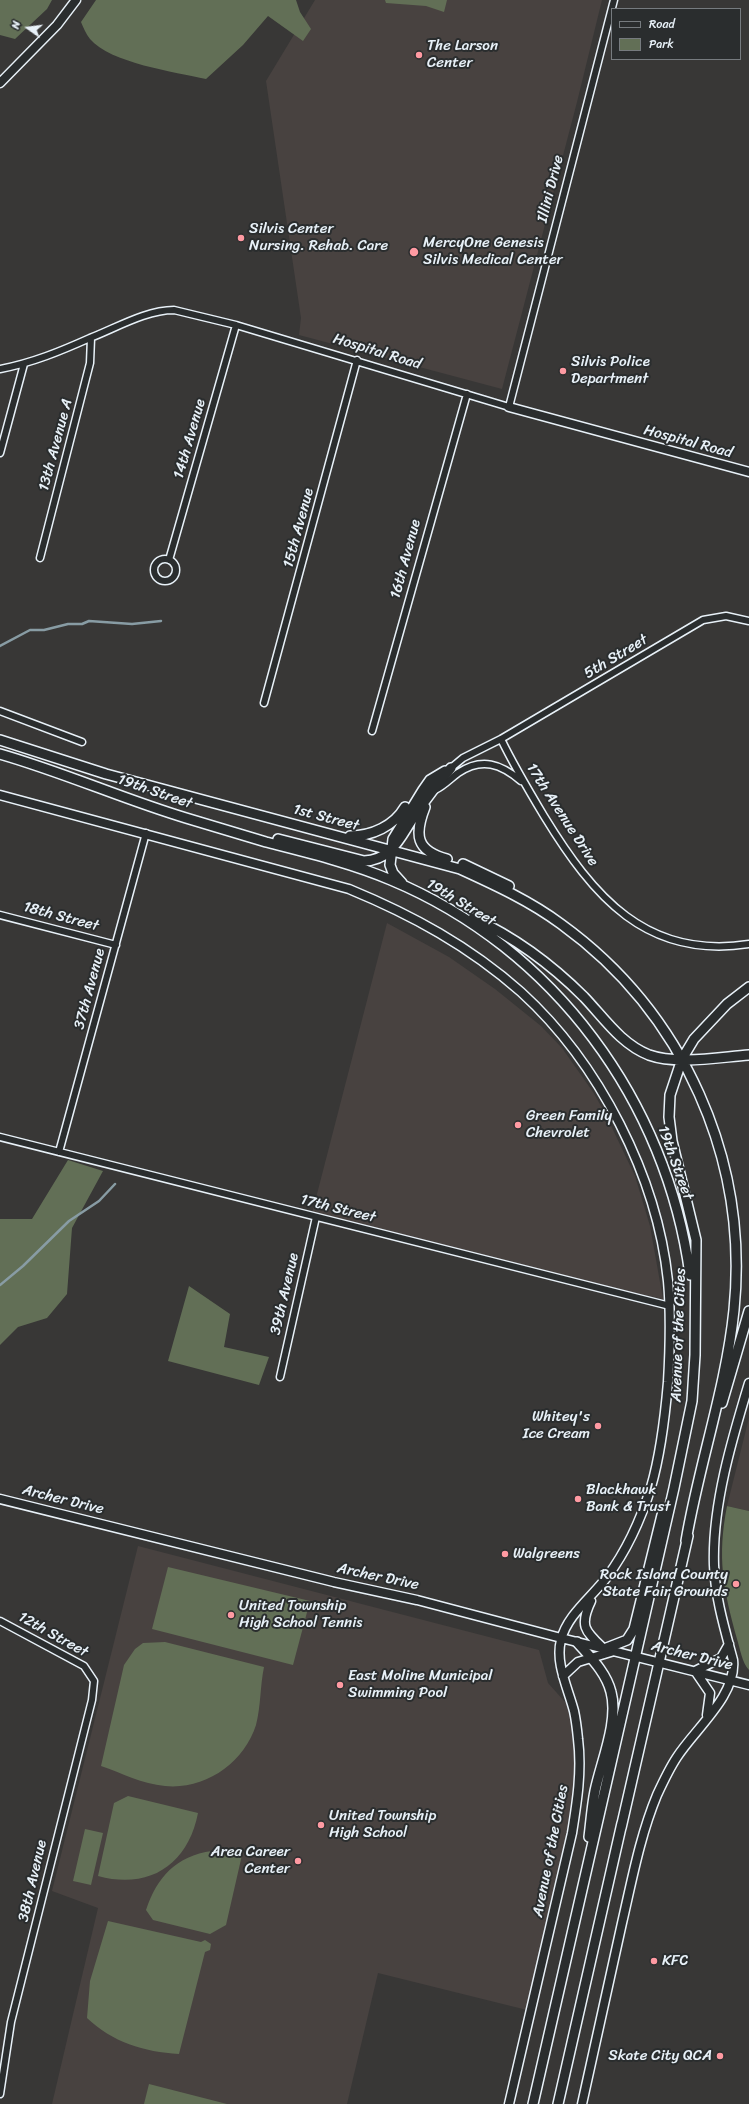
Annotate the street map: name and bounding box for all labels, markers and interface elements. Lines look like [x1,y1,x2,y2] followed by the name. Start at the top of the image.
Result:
[8,8,48,48] north arrow
[611,8,741,60] legend
[649,13,675,35] text: Road
[6,19,26,31] text: N
[649,33,674,55] text: Park
[427,37,498,72] place label: The Larson Center
[414,50,424,60] marker: The Larson Center
[534,153,568,225] street label: Illini Drive
[249,220,388,255] place label: Silvis Center Nursing. Rehab. Care
[236,233,246,243] marker: Silvis Center Nursing. Rehab. Care
[423,234,563,269] place label: MercyOne Genesis Silvis Medical Center
[408,246,420,258] marker: MercyOne Genesis Silvis Medical Center
[331,330,423,374] street label: Hospital Road
[571,353,650,388] place label: Silvis Police Department
[558,366,568,376] marker: Silvis Police Department
[35,397,77,493] street label: 13th Avenue A
[170,397,210,481] street label: 14th Avenue
[642,422,734,462] street label: Hospital Road
[280,486,318,570] street label: 15th Avenue
[387,517,425,601] street label: 16th Avenue
[581,631,651,683] street label: 5th Street
[522,760,602,870] street label: 17th Avenue Drive
[115,771,195,813] street label: 19th Street
[291,801,361,835] street label: 1st Street
[423,875,499,931] street label: 19th Street
[21,898,101,936] street label: 18th Street
[71,947,109,1031] street label: 37th Avenue
[526,1107,612,1142] place label: Green Family Chevrolet
[513,1120,523,1130] marker: Green Family Chevrolet
[653,1123,697,1203] street label: 19th Street
[299,1191,377,1227] street label: 17th Street
[267,1251,303,1337] street label: 39th Avenue
[668,1268,690,1402] street label: Avenue of the Cities
[523,1408,590,1443] place label: Whitey's Ice Cream
[593,1421,603,1431] marker: Whitey's Ice Cream
[21,1481,105,1519] street label: Archer Drive
[586,1481,670,1516] place label: Blackhawk Bank & Trust
[573,1494,583,1504] marker: Blackhawk Bank & Trust
[513,1545,580,1563] place label: Walgreens
[500,1549,510,1559] marker: Walgreens
[336,1560,420,1594] street label: Archer Drive
[600,1566,728,1601] place label: Rock Island County State Fair Grounds
[731,1579,741,1589] marker: Rock Island County State Fair Grounds
[239,1597,362,1632] place label: United Township High School Tennis
[15,1608,91,1662] street label: 12th Street
[226,1610,236,1620] marker: United Township High School Tennis
[650,1637,734,1675] street label: Archer Drive
[348,1667,493,1702] place label: East Moline Municipal Swimming Pool
[335,1680,345,1690] marker: East Moline Municipal Swimming Pool
[529,1783,573,1919] street label: Avenue of the Cities
[329,1807,436,1842] place label: United Township High School
[316,1820,326,1830] marker: United Township High School
[15,1838,51,1924] street label: 38th Avenue
[211,1843,290,1878] place label: Area Career Center
[293,1856,303,1866] marker: Area Career Center
[662,1952,688,1970] place label: KFC
[649,1956,659,1966] marker: KFC
[608,2047,712,2065] place label: Skate City QCA
[715,2051,725,2061] marker: Skate City QCA

